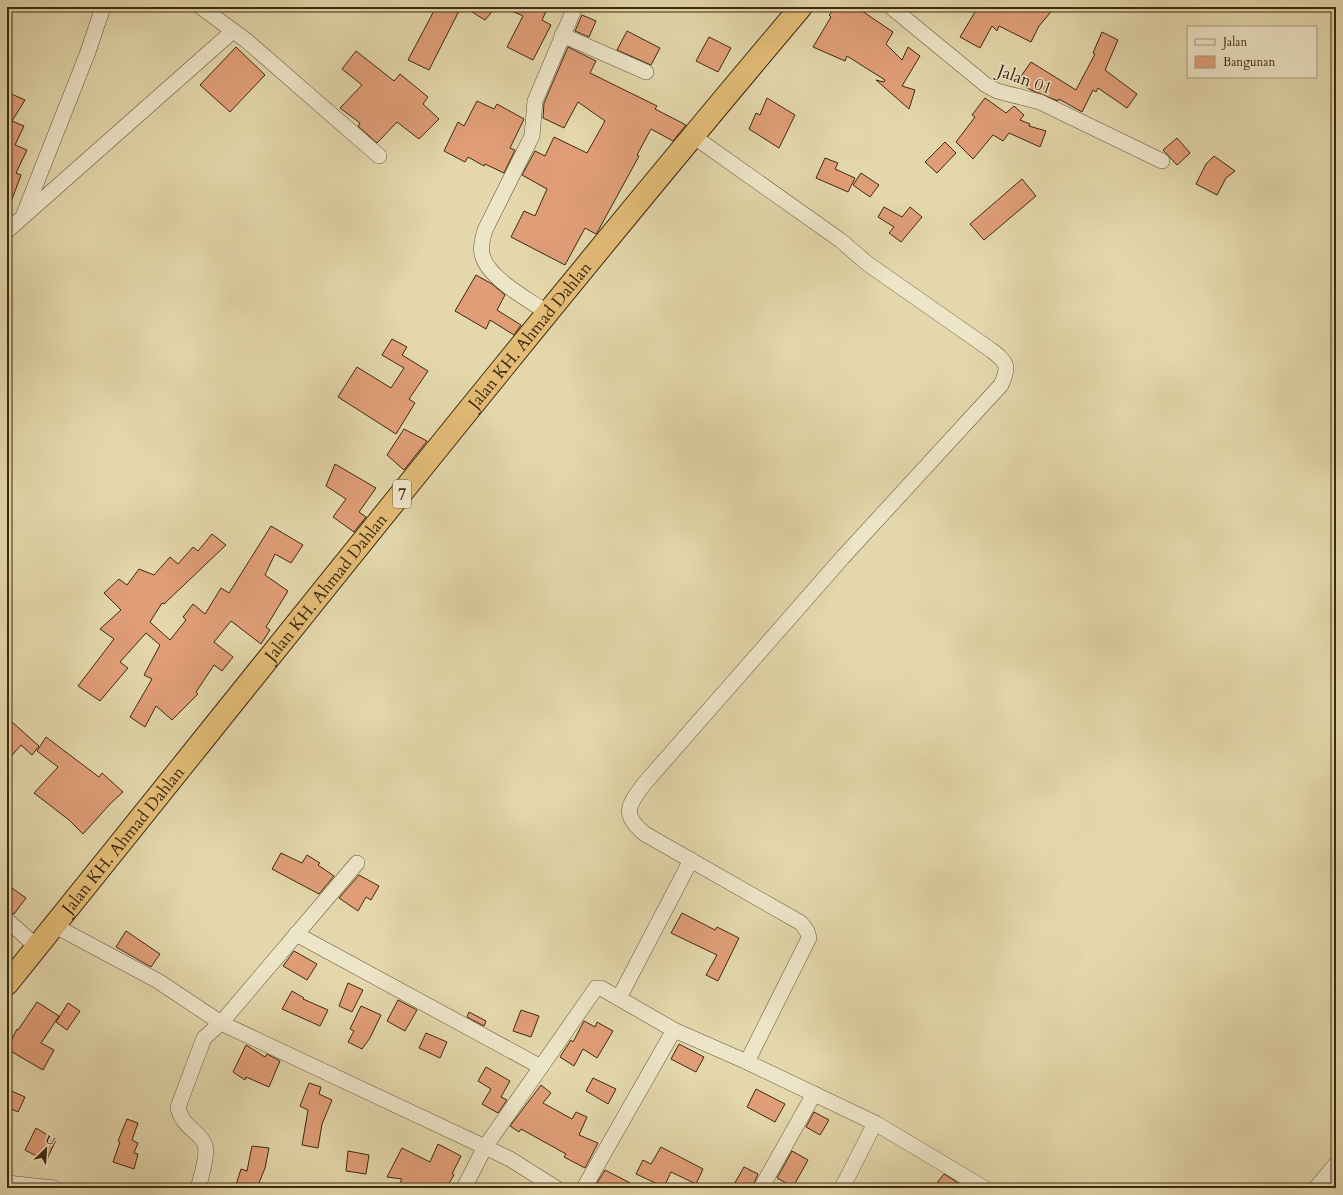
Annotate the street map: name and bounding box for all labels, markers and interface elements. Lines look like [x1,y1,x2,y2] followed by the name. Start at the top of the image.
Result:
[1187,26,1317,78] legend
[1221,34,1247,50] text: Jalan
[1223,54,1275,70] text: Bangunan
[992,58,1055,100] street label: Jalan 01
[461,257,597,416] street label: Jalan KH. Ahmad Dahlan
[393,480,411,508] road number: 7
[258,509,393,669] street label: Jalan KH. Ahmad Dahlan
[55,761,190,921] street label: Jalan KH. Ahmad Dahlan
[26,1129,66,1169] north arrow
[43,1132,57,1149] text: U

